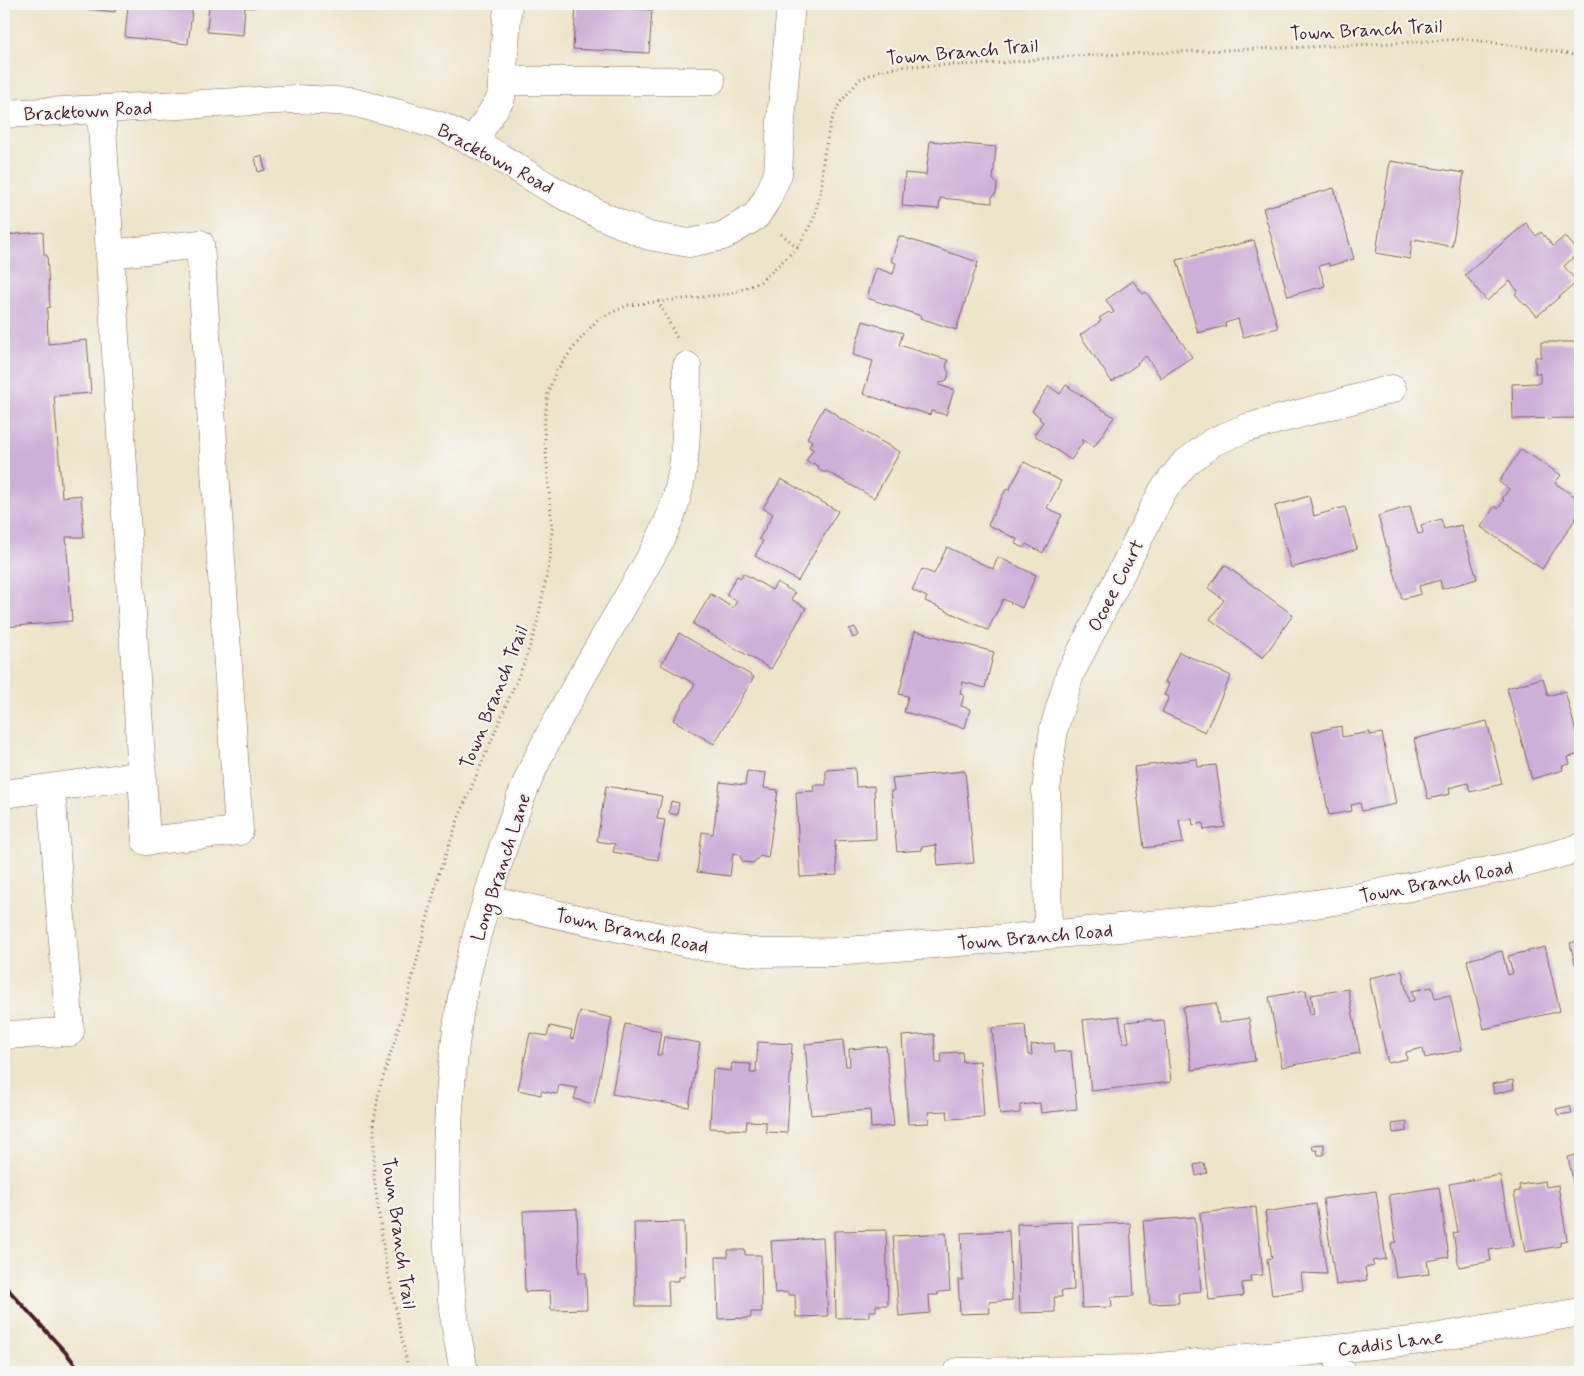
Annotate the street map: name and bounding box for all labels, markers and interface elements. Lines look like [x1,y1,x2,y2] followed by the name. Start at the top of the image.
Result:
[1289,14,1443,47] street label: Town Branch Trail
[885,33,1039,72] street label: Town Branch Trail
[23,96,153,127] street label: Bracktown Road
[433,118,558,201] street label: Bracktown Road
[1082,535,1150,636] street label: Ocoee Court
[454,622,535,773] street label: Town Branch Trail
[466,790,539,945] street label: Long Branch Lane
[1357,855,1515,910] street label: Town Branch Road
[553,903,711,960] street label: Town Branch Road
[956,918,1114,957] street label: Town Branch Road
[376,1156,422,1311] street label: Town Branch Trail
[1336,1325,1444,1362] street label: Caddis Lane

